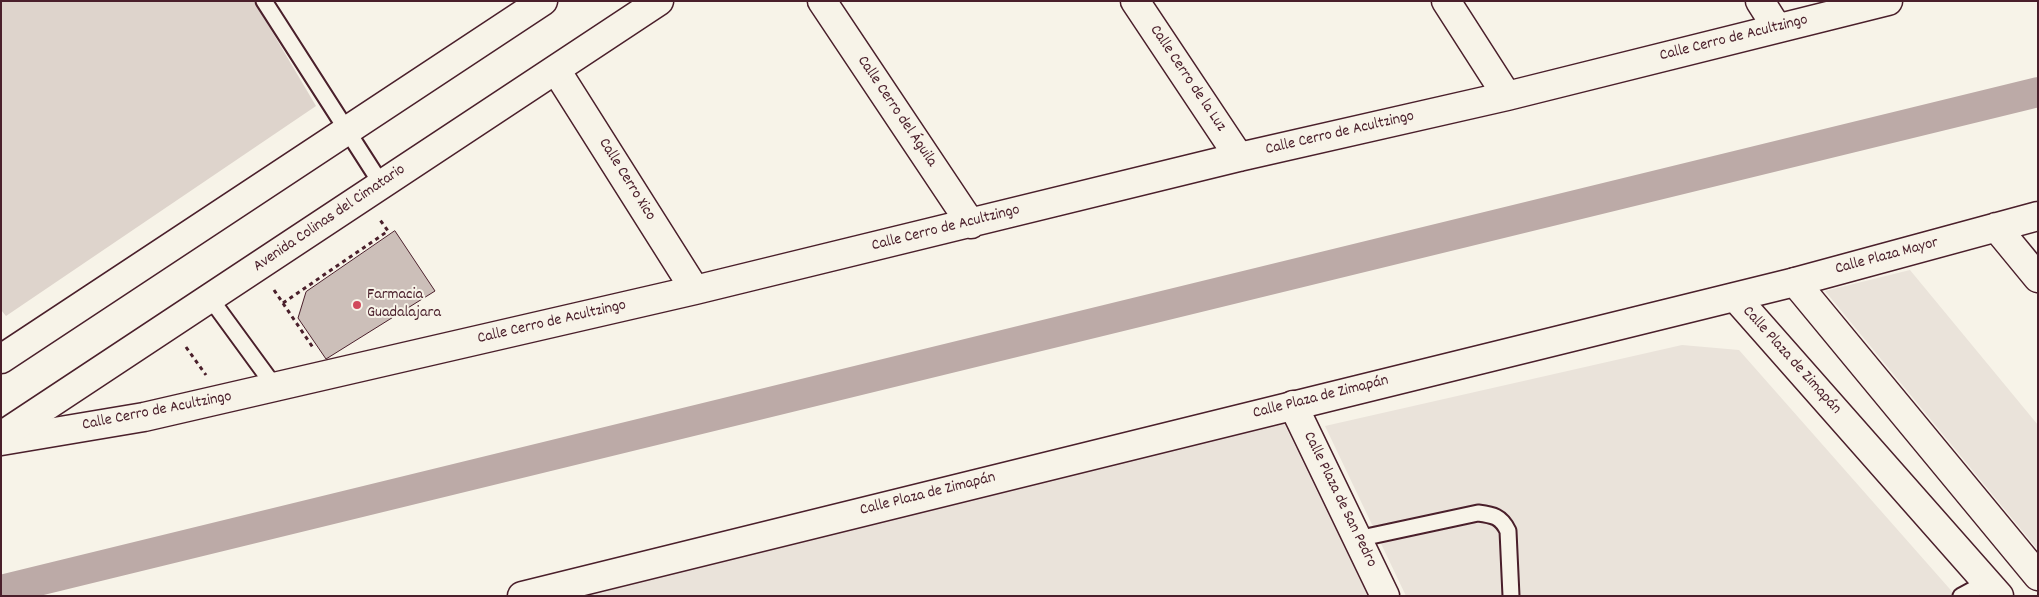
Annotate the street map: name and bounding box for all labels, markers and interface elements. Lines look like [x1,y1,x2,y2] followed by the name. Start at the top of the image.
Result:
[1658,11,1810,67] street label: Calle Cerro de Acultzingo
[1144,22,1230,136] street label: Calle Cerro de la Luz
[852,53,940,171] street label: Calle Cerro del Águila
[1264,108,1416,160] street label: Calle Cerro de Acultzingo
[593,135,659,225] street label: Calle Cerro Xico
[250,161,410,277] street label: Avenida Colinas del Cimatario
[870,201,1022,257] street label: Calle Cerro de Acultzingo
[1833,234,1941,280] street label: Calle Plaza Mayor
[367,286,441,324] place label: Farmacia Guadalajara
[476,297,628,349] street label: Calle Cerro de Acultzingo
[351,299,363,311] marker: Farmacia Guadalajara
[1737,303,1845,419] street label: Calle Plaza de Zimapán
[1251,372,1391,424] street label: Calle Plaza de Zimapán
[81,388,233,436] street label: Calle Cerro de Acultzingo
[1298,429,1380,571] street label: Calle Plaza de San Pedro
[858,469,998,521] street label: Calle Plaza de Zimapán

